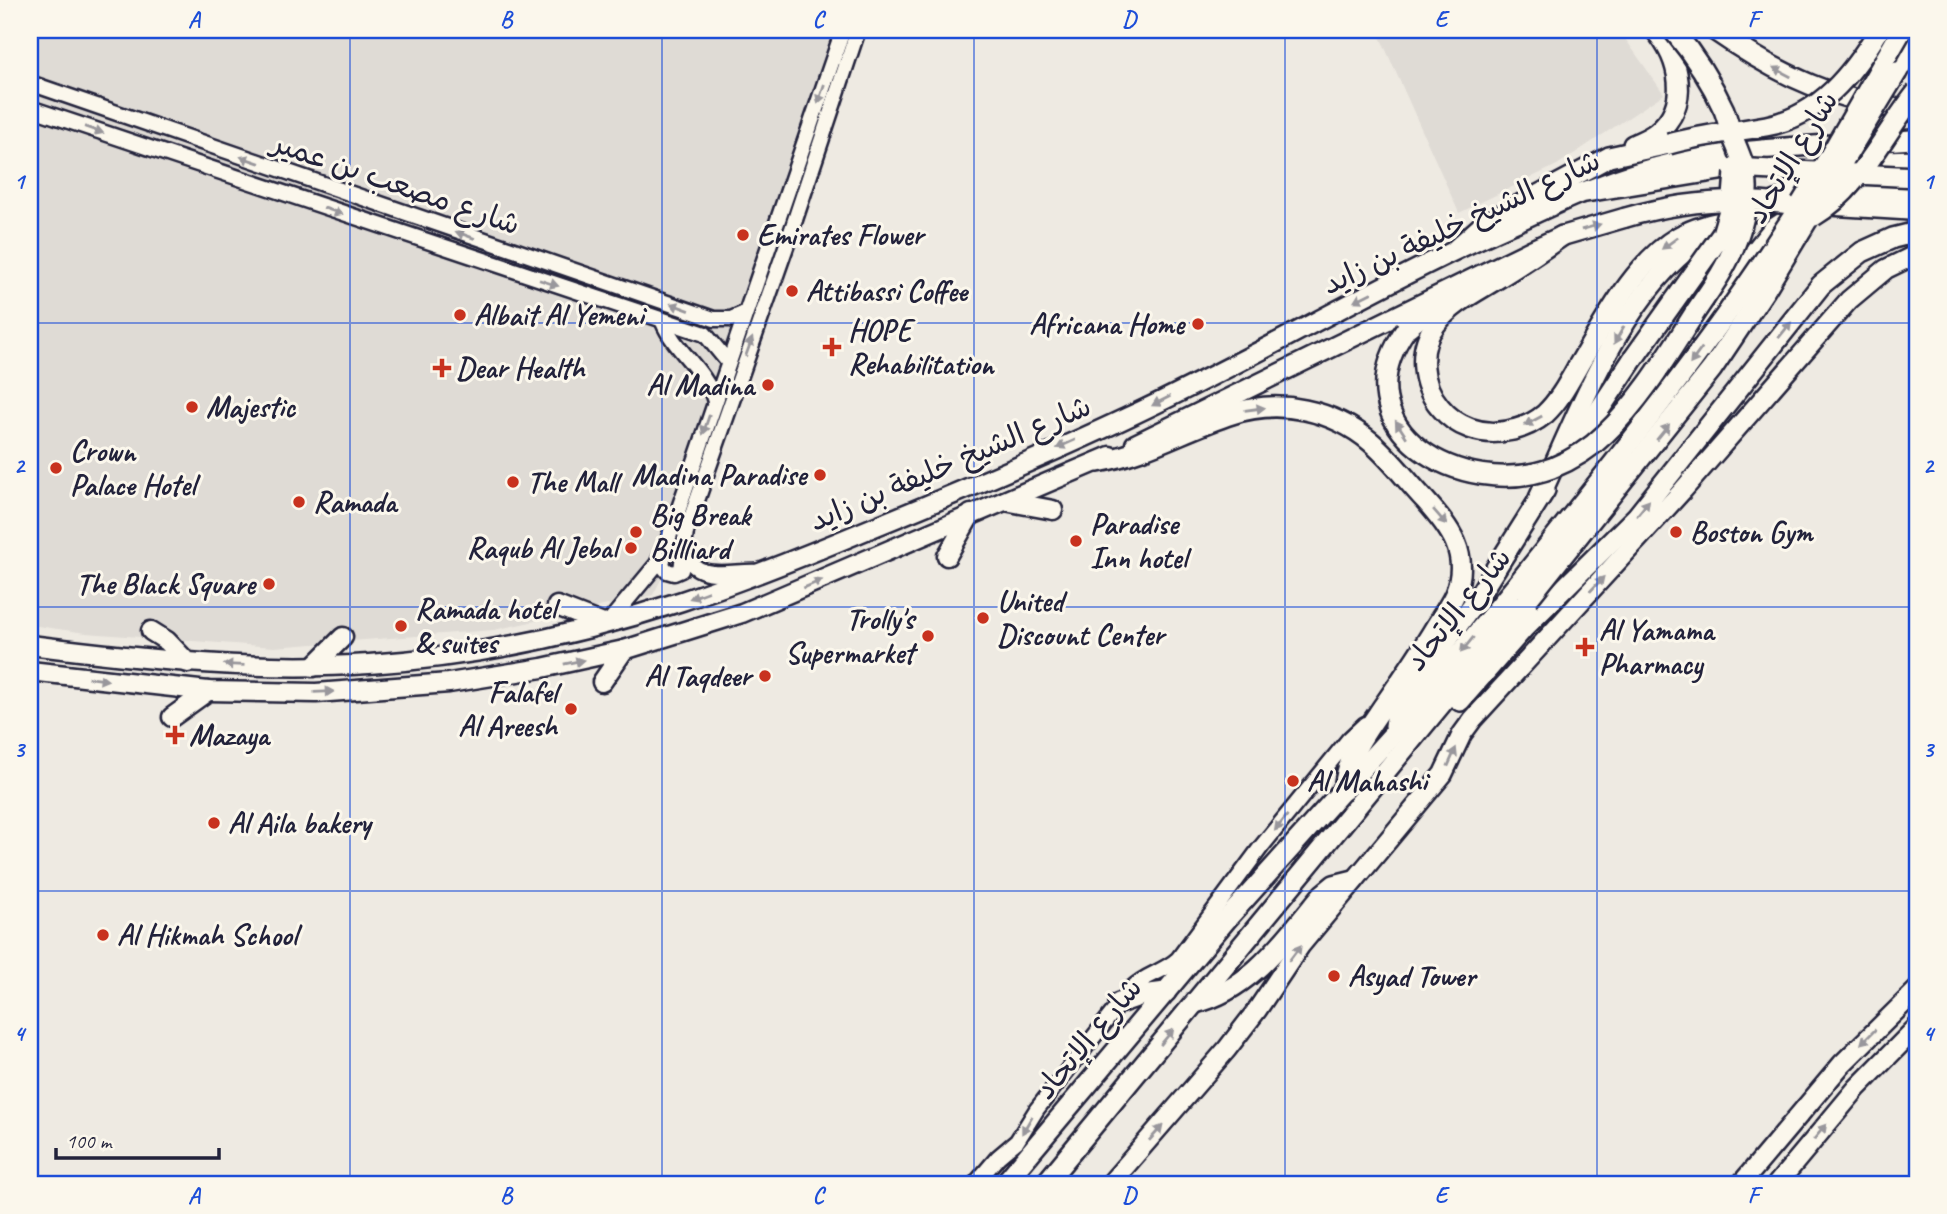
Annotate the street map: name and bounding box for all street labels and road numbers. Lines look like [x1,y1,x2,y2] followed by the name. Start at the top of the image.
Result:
[1738,84,1848,231] street label: شارع الإتحاد
[263,122,525,245] street label: شارع مصعب بن عمير
[1316,141,1607,305] street label: شارع الشيخ خليفة بن زايد
[803,386,1097,541] street label: شارع الشيخ خليفة بن زايد
[1397,539,1521,680] street label: شارع الإتحاد
[1026,969,1152,1108] street label: شارع الإتحاد

